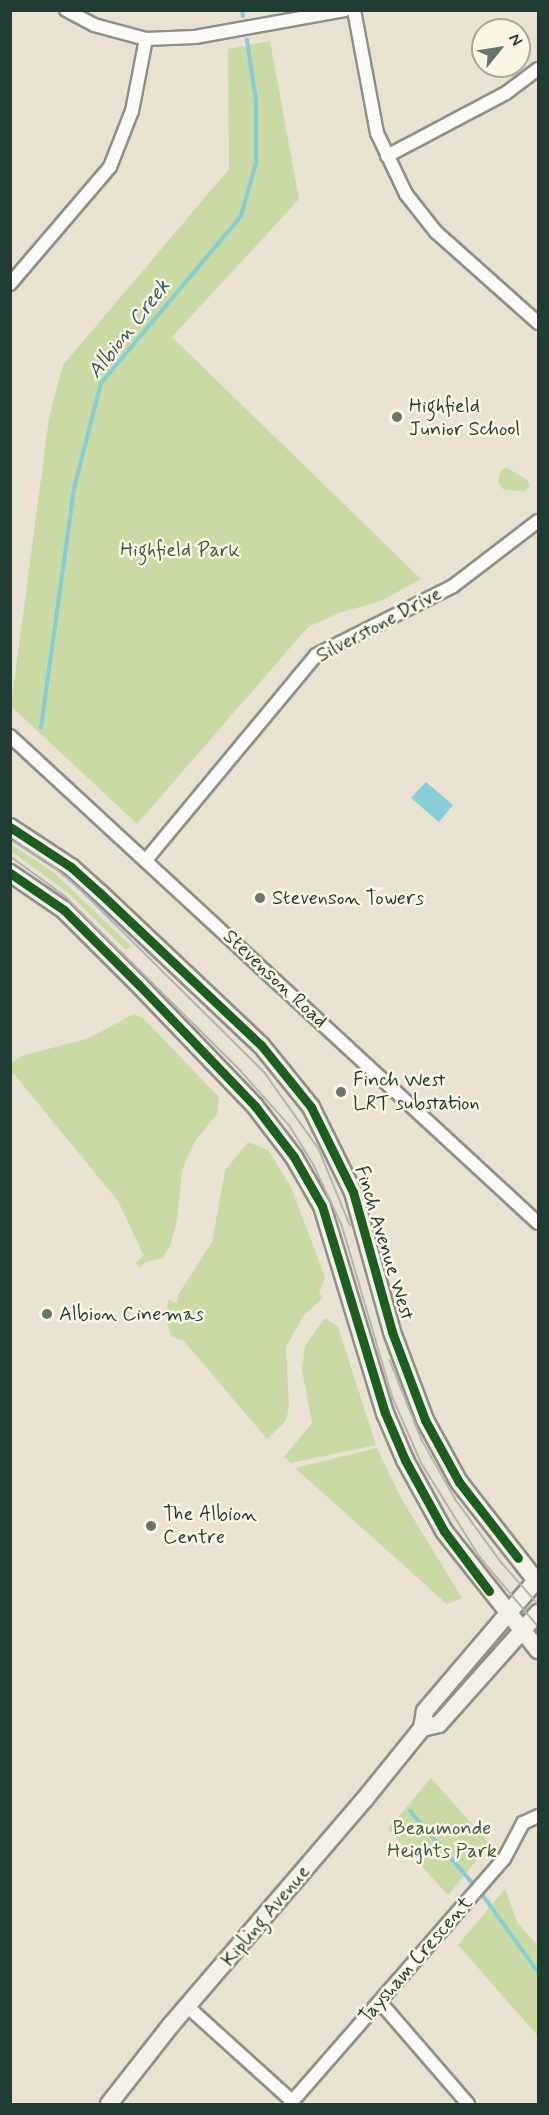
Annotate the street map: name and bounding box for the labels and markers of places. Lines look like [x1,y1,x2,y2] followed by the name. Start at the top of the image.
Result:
[409,394,520,441] place label: Highfield Junior School
[390,410,404,424] marker: Highfield Junior School
[272,886,424,910] place label: Stevenson Towers
[253,891,267,905] marker: Stevenson Towers
[353,1068,480,1115] place label: Finch West LRT substation
[334,1085,348,1099] marker: Finch West LRT substation
[59,1302,204,1326] place label: Albion Cinemas
[40,1307,54,1321] marker: Albion Cinemas
[163,1502,257,1549] place label: The Albion Centre
[144,1519,158,1533] marker: The Albion Centre

